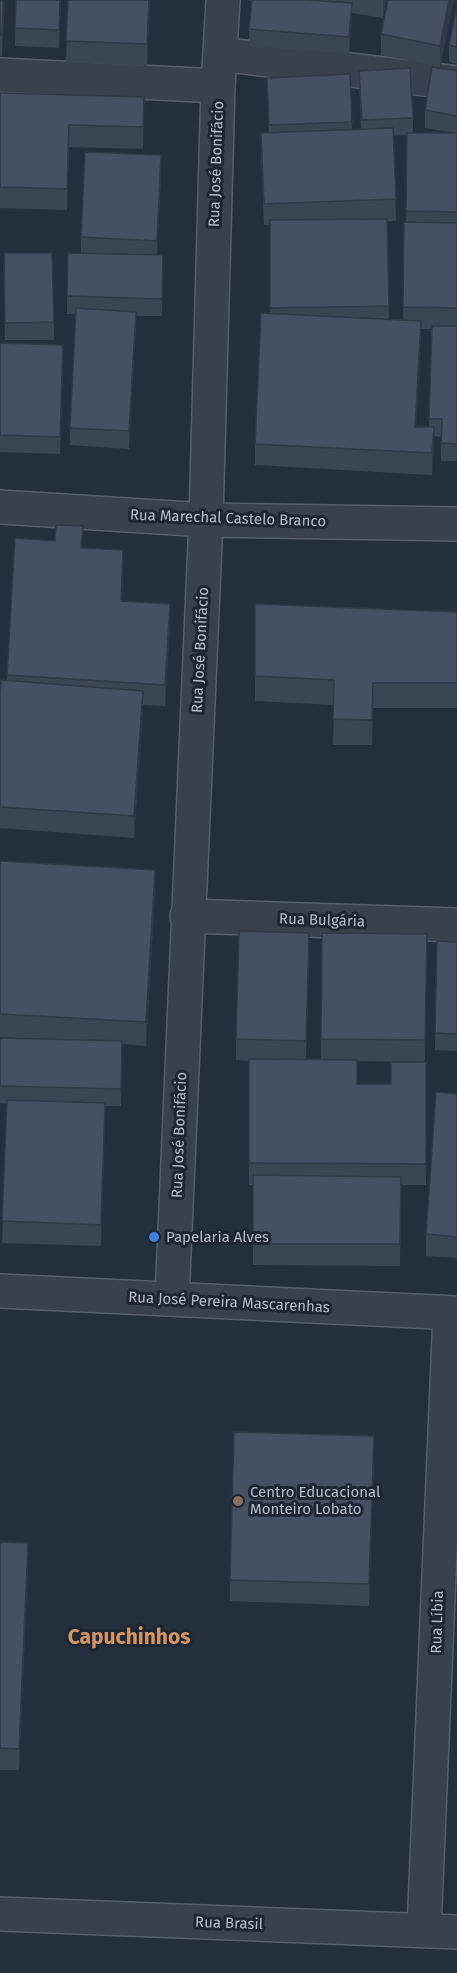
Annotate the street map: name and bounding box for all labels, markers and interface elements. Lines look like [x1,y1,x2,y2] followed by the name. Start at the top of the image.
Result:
[205,101,227,227] street label: Rua José Bonifácio
[130,506,326,530] street label: Rua Marechal Castelo Branco
[188,586,212,714] street label: Rua José Bonifácio
[279,910,365,930] street label: Rua Bulgária
[168,1072,190,1198] street label: Rua José Bonifácio
[166,1228,269,1246] place label: Papelaria Alves
[147,1230,161,1244] marker: Papelaria Alves
[128,1288,330,1316] street label: Rua José Pereira Mascarenhas
[250,1483,381,1518] place label: Centro Educacional Monteiro Lobato
[231,1494,245,1508] marker: Centro Educacional Monteiro Lobato
[427,1590,447,1654] street label: Rua Líbia
[68,1624,190,1650] district label: Capuchinhos
[195,1913,264,1933] street label: Rua Brasil

